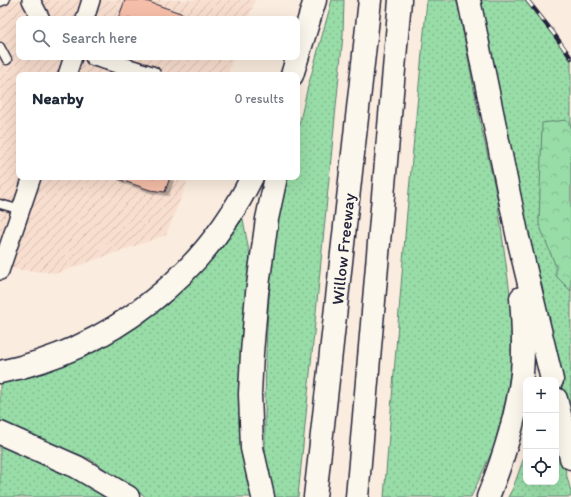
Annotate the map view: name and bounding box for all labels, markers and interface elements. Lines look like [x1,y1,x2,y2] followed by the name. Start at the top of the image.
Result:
[16,16,300,60] search box
[30,27,52,49] icon: search
[62,29,137,47] text: Search here
[32,88,84,108] text: Nearby
[234,91,284,106] text: 0 results
[327,192,359,306] street label: Willow Freeway
[523,377,559,485] map controls
[523,377,559,413] button: +
[523,413,559,449] button: −
[523,449,559,485] button: locate

